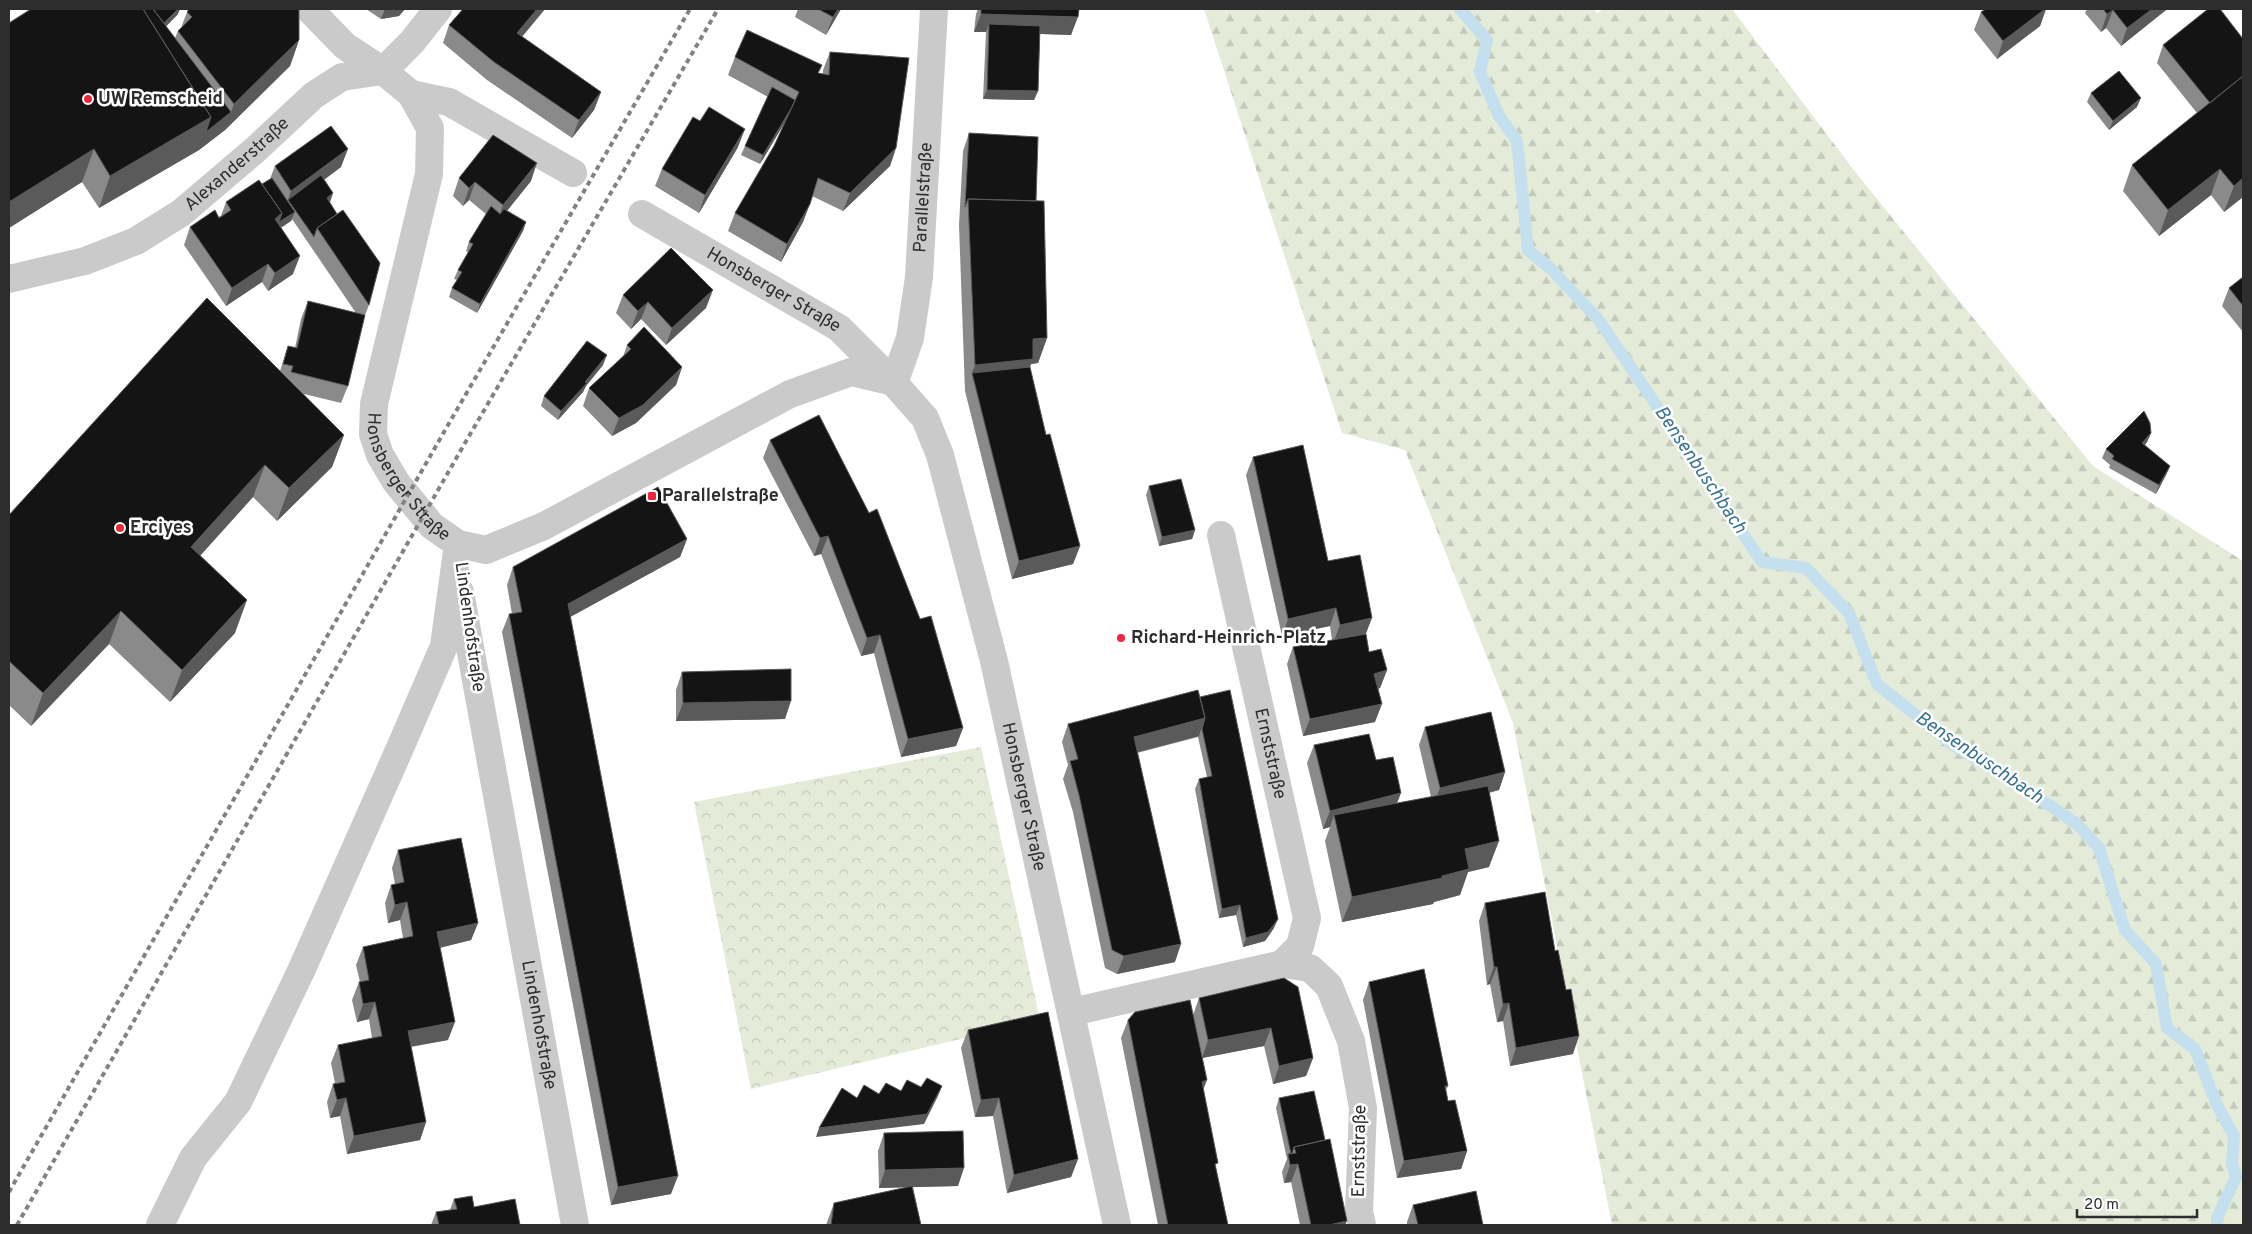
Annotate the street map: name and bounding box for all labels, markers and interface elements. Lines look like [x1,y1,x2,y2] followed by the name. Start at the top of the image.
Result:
[98,88,223,111] place label: UW Remscheid
[82,93,94,105] marker: UW Remscheid
[180,112,294,217] street label: Alexanderstraße
[909,142,938,253] street label: Parallelstraße
[702,242,845,338] street label: Honsberger Straße
[1648,402,1752,539] water label: Bensenbuschbach
[361,412,455,547] street label: Honsberger Straße
[662,485,779,508] place label: Parallelstraße
[646,490,658,502] marker: Parallelstraße
[130,517,192,540] place label: Erciyes
[114,522,126,534] marker: Erciyes
[448,561,490,693] street label: Lindenhofstraße
[1131,627,1326,650] place label: Richard-Heinrich-Platz
[1115,632,1127,644] marker: Richard-Heinrich-Platz
[1249,706,1291,801] street label: Ernststraße
[1911,706,2048,810] water label: Bensenbuschbach
[996,720,1051,873] street label: Honsberger Straße
[516,958,562,1091] street label: Lindenhofstraße
[1348,1104,1372,1198] street label: Ernststraße
[2077,1186,2197,1218] scale bar
[2084,1196,2119,1215] text: 20 m

